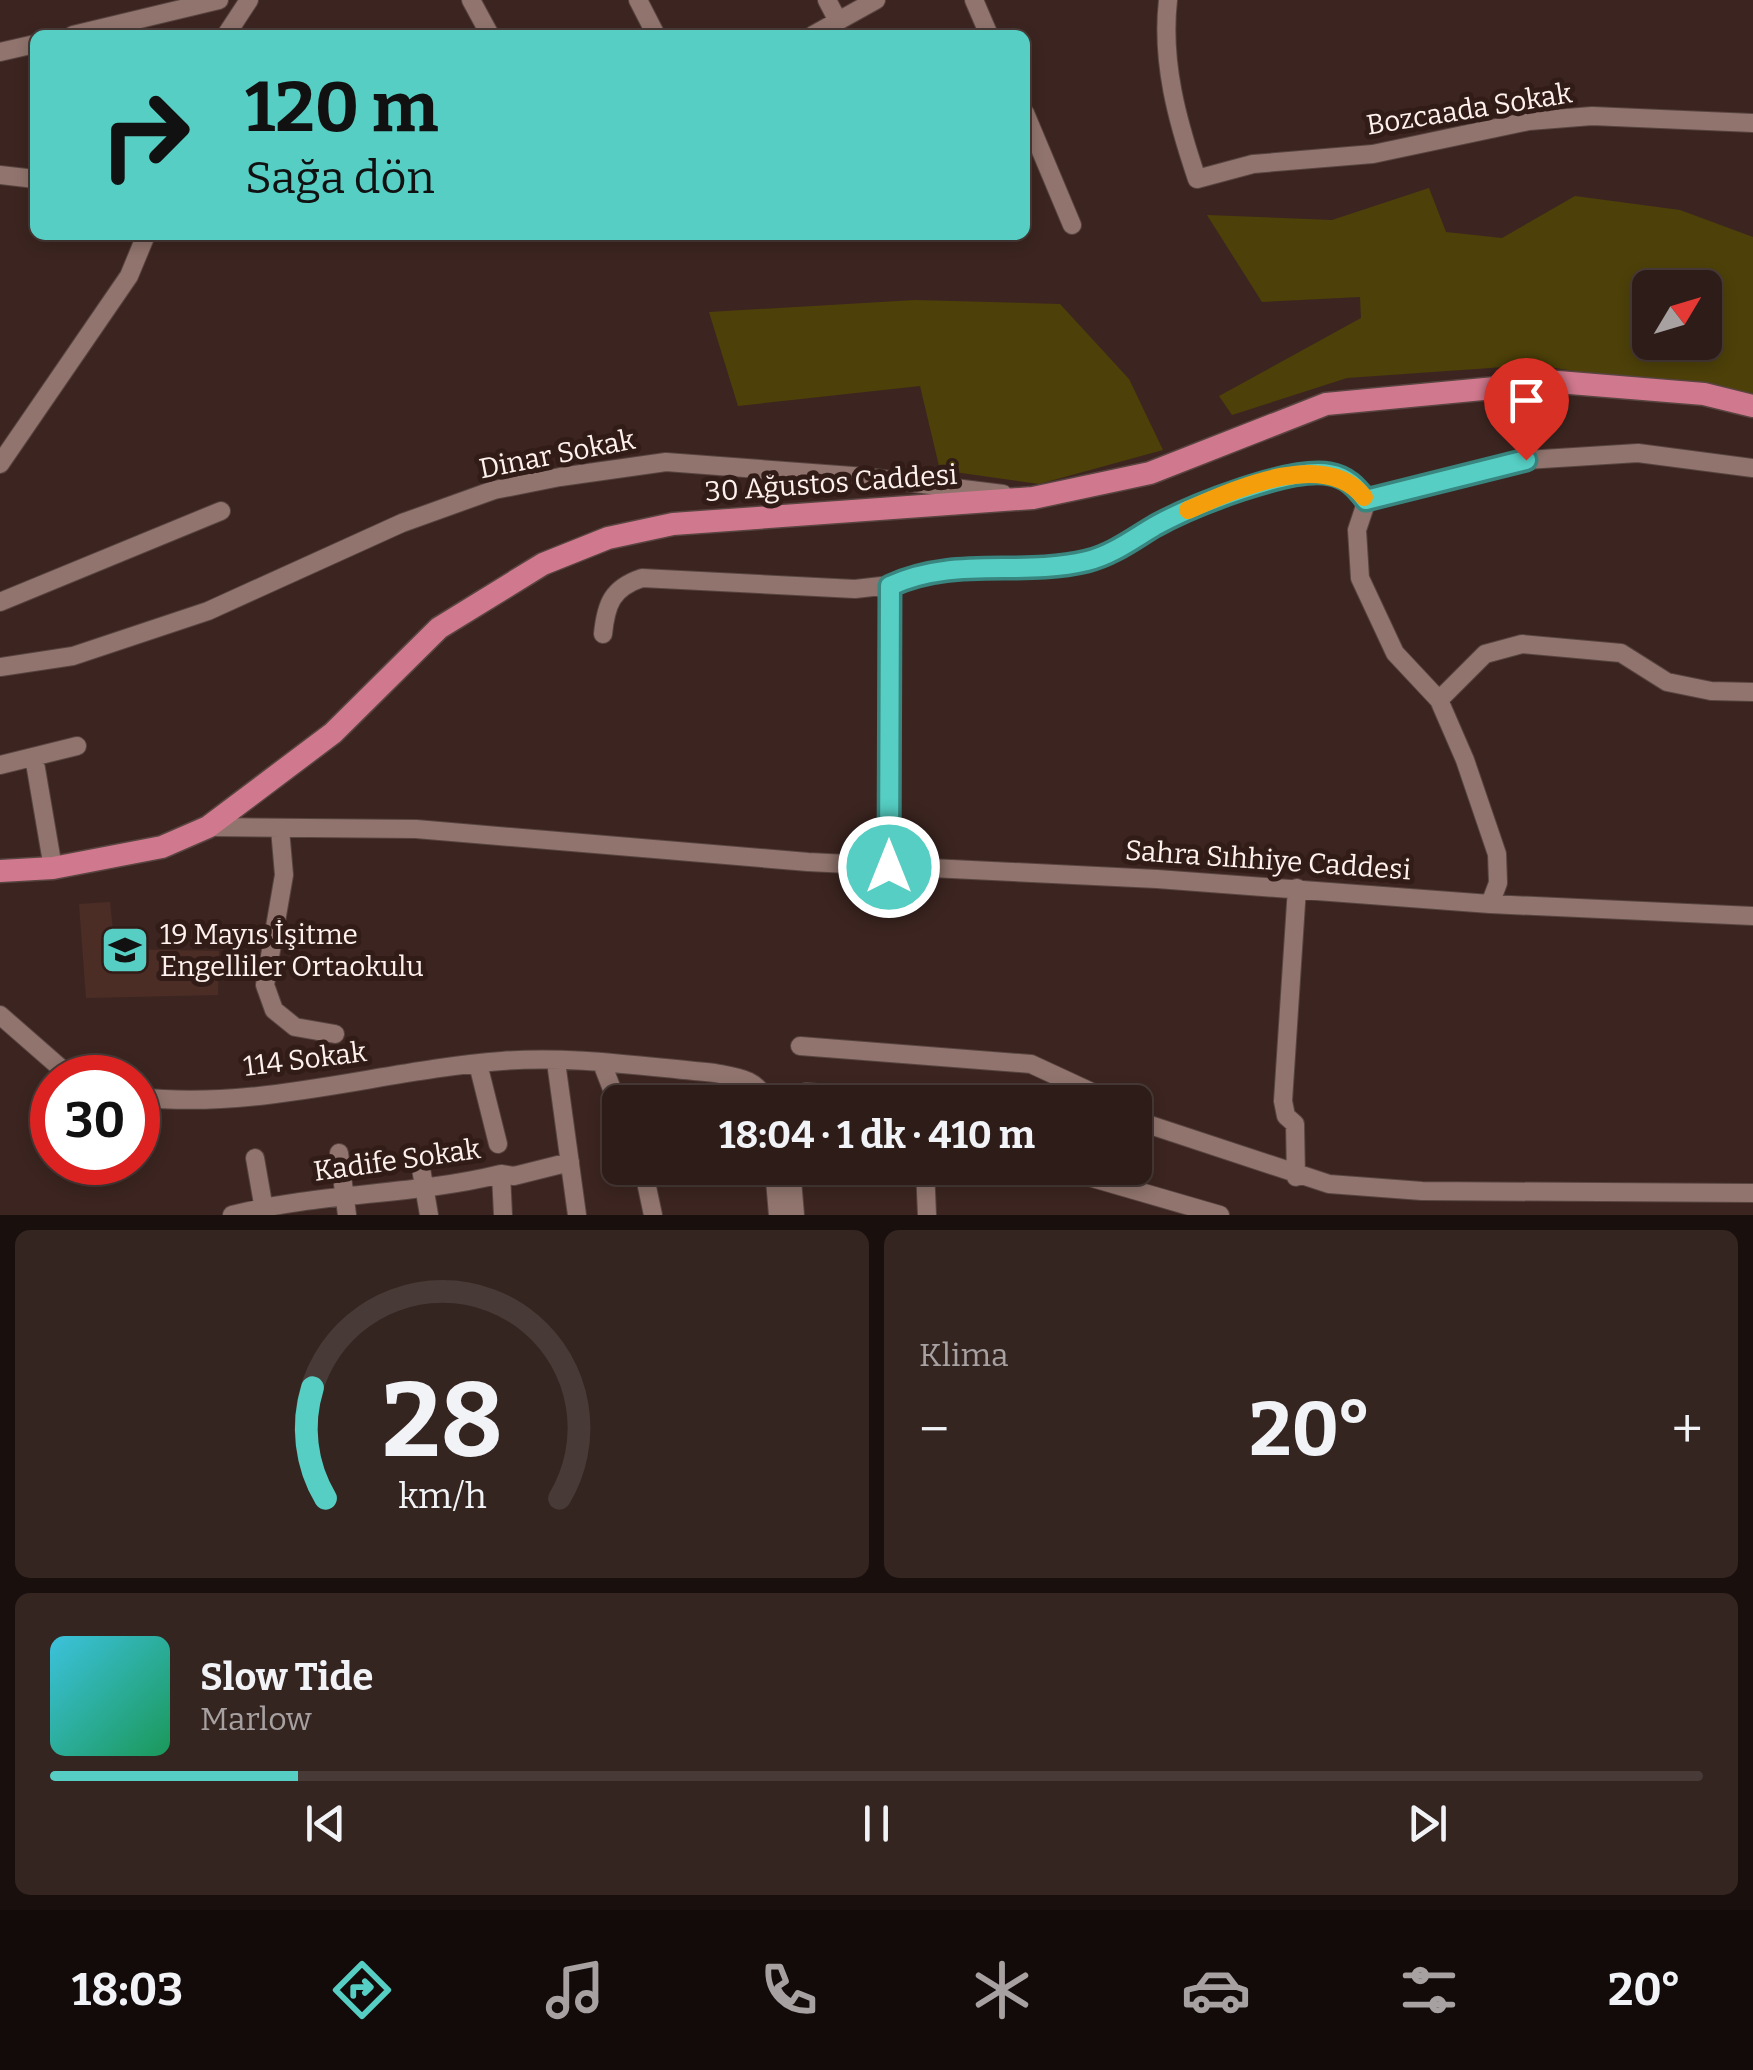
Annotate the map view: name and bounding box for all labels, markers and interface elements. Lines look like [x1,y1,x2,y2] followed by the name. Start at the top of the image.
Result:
[245,66,438,150] text: 120 m
[80,70,210,200] icon: right
[1364,76,1574,142] street label: Bozcaada Sokak
[245,151,435,205] text: Sağa dön
[1632,270,1722,360] north arrow
[1632,270,1722,360] map controls
[1484,358,1569,461] pin
[1499,373,1554,428] icon: arrive
[476,423,638,485] street label: Dinar Sokak
[704,458,958,508] street label: 30 Ağustos Caddesi
[837,815,941,919] position arrow
[1124,834,1412,886] street label: Sahra Sıhhiye Caddesi
[160,918,424,983] place label: 19 Mayıs İşitme Engelliler Ortaokulu
[99,924,151,976] school or university icon: 19 Mayıs İşitme Engelliler Ortaokulu
[242,1035,368,1083] street label: 114 Sokak
[30,1055,160,1185] speed limit sign: 30
[719,1112,1035,1158] text: 18:04 · 1 dk · 410 m
[311,1132,483,1188] street label: Kadife Sokak
[919,1336,1008,1374] text: Klima
[381,1359,503,1484] text: 28
[1249,1385,1372,1475] text: 20°
[919,1397,949,1463] text: −
[1672,1397,1703,1463] text: +
[398,1475,486,1517] text: km/h
[200,1654,373,1700] text: Slow Tide
[200,1700,312,1738] text: Marlow
[298,1796,353,1851] icon: previous
[849,1796,904,1851] icon: pause
[1400,1796,1455,1851] icon: next
[327,1955,397,2025] icon: directions
[540,1955,610,2025] icon: music
[754,1955,824,2025] icon: phone
[967,1955,1037,2025] icon: climate
[1181,1955,1251,2025] icon: car
[1394,1955,1464,2025] icon: filters
[72,1963,183,2017] text: 18:03
[1608,1963,1681,2017] text: 20°

